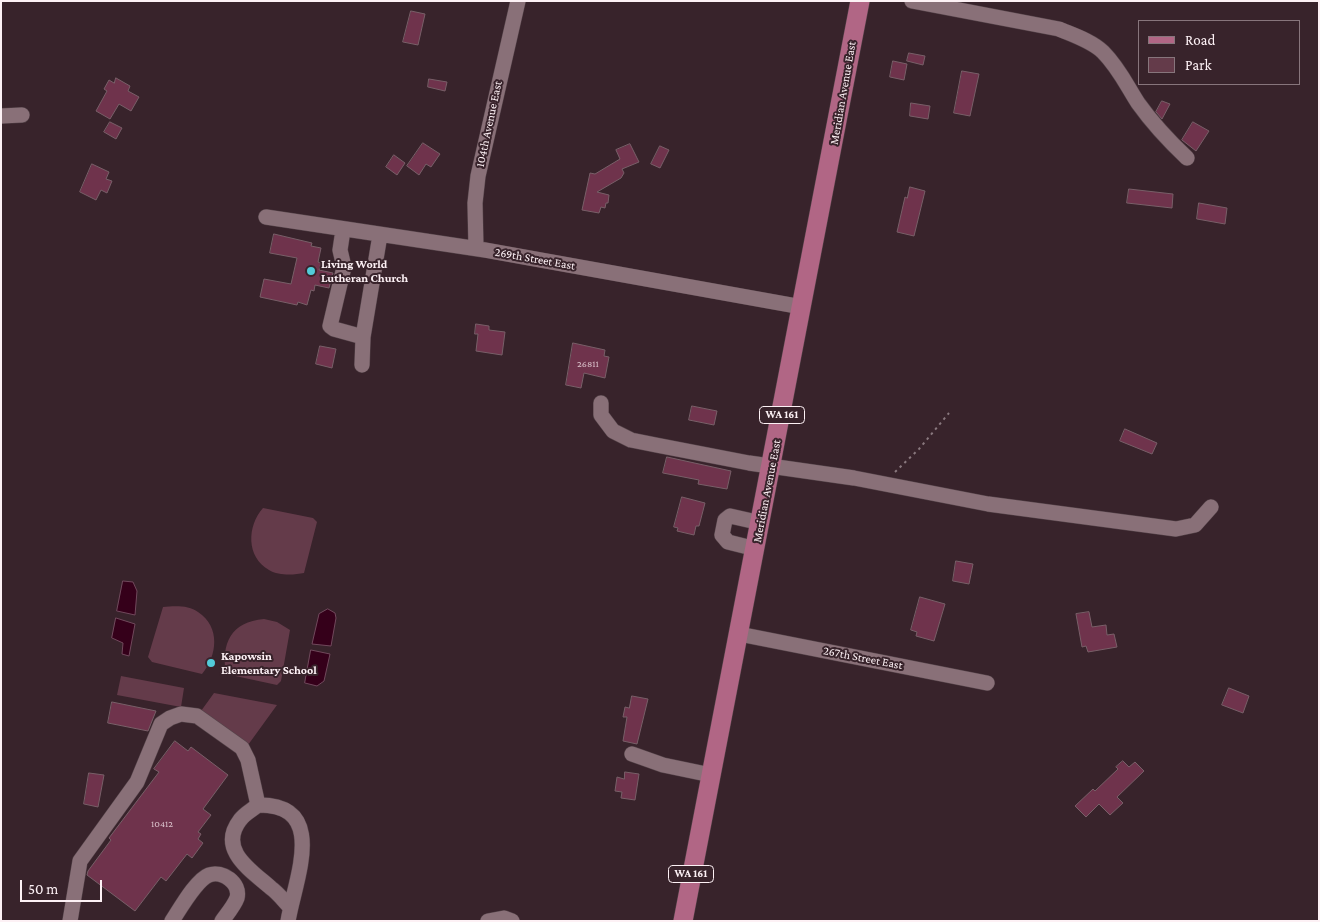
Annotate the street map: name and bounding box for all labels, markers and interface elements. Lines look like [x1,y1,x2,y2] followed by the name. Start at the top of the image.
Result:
[1138,20,1300,85] legend
[1185,32,1215,48] text: Road
[827,40,859,146] street label: Meridian Avenue East
[1185,57,1212,73] text: Park
[473,80,505,168] street label: 104th Avenue East
[494,245,576,273] street label: 269th Street East
[321,257,408,285] place label: Living World Lutheran Church
[305,265,317,277] marker: Living World Lutheran Church
[577,358,599,370] house number: 26811
[760,406,804,424] road number: WA 161
[750,438,784,544] street label: Meridian Avenue East
[822,643,904,673] street label: 267th Street East
[221,649,317,677] place label: Kapowsin Elementary School
[205,657,217,669] marker: Kapowsin Elementary School
[151,818,173,830] house number: 10412
[668,866,714,882] road number: WA 161
[22,870,105,902] scale bar
[28,881,58,897] text: 50 m

